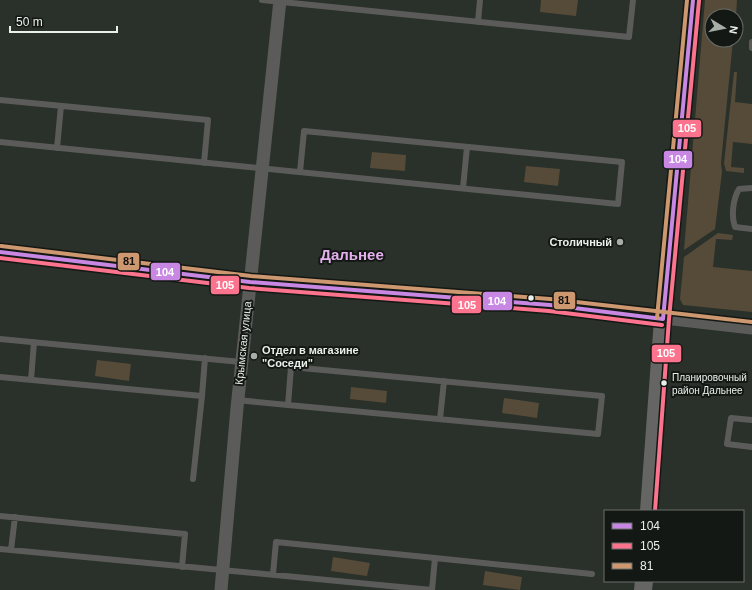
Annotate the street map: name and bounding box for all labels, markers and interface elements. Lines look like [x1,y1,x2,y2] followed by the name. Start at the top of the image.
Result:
[10,8,117,34] scale bar
[704,8,744,48] north arrow
[16,15,43,29] text: 50 m
[727,25,740,35] text: N
[672,119,702,138] line badge: 105
[678,122,696,134] text: 105
[663,150,693,169] line badge: 104
[669,153,688,165] text: 104
[549,236,612,248] place label: Столичный
[615,237,625,247] marker: Столичный
[320,246,384,263] district label: Дальнее
[117,252,140,271] line badge: 81
[123,255,135,267] text: 81
[150,262,181,281] line badge: 104
[156,266,175,278] text: 104
[210,275,240,295] line badge: 105
[216,279,234,291] text: 105
[482,291,513,311] line badge: 104
[553,291,576,310] line badge: 81
[526,293,536,303] unlabelled marker
[558,294,570,306] text: 81
[451,295,482,314] line badge: 105
[488,295,507,307] text: 104
[458,299,476,311] text: 105
[233,300,253,385] street label: Крымская улица
[262,344,359,369] place label: Отдел в магазине "Соседи"
[651,344,682,363] line badge: 105
[657,347,675,359] text: 105
[249,351,259,361] marker: Отдел в магазине "Соседи"
[672,372,747,396] place label: Планировочный район Дальнее
[659,378,669,388] marker: Планировочный район Дальнее
[604,510,744,582] legend
[640,519,660,533] text: 104
[640,539,660,553] text: 105
[640,559,654,573] text: 81

